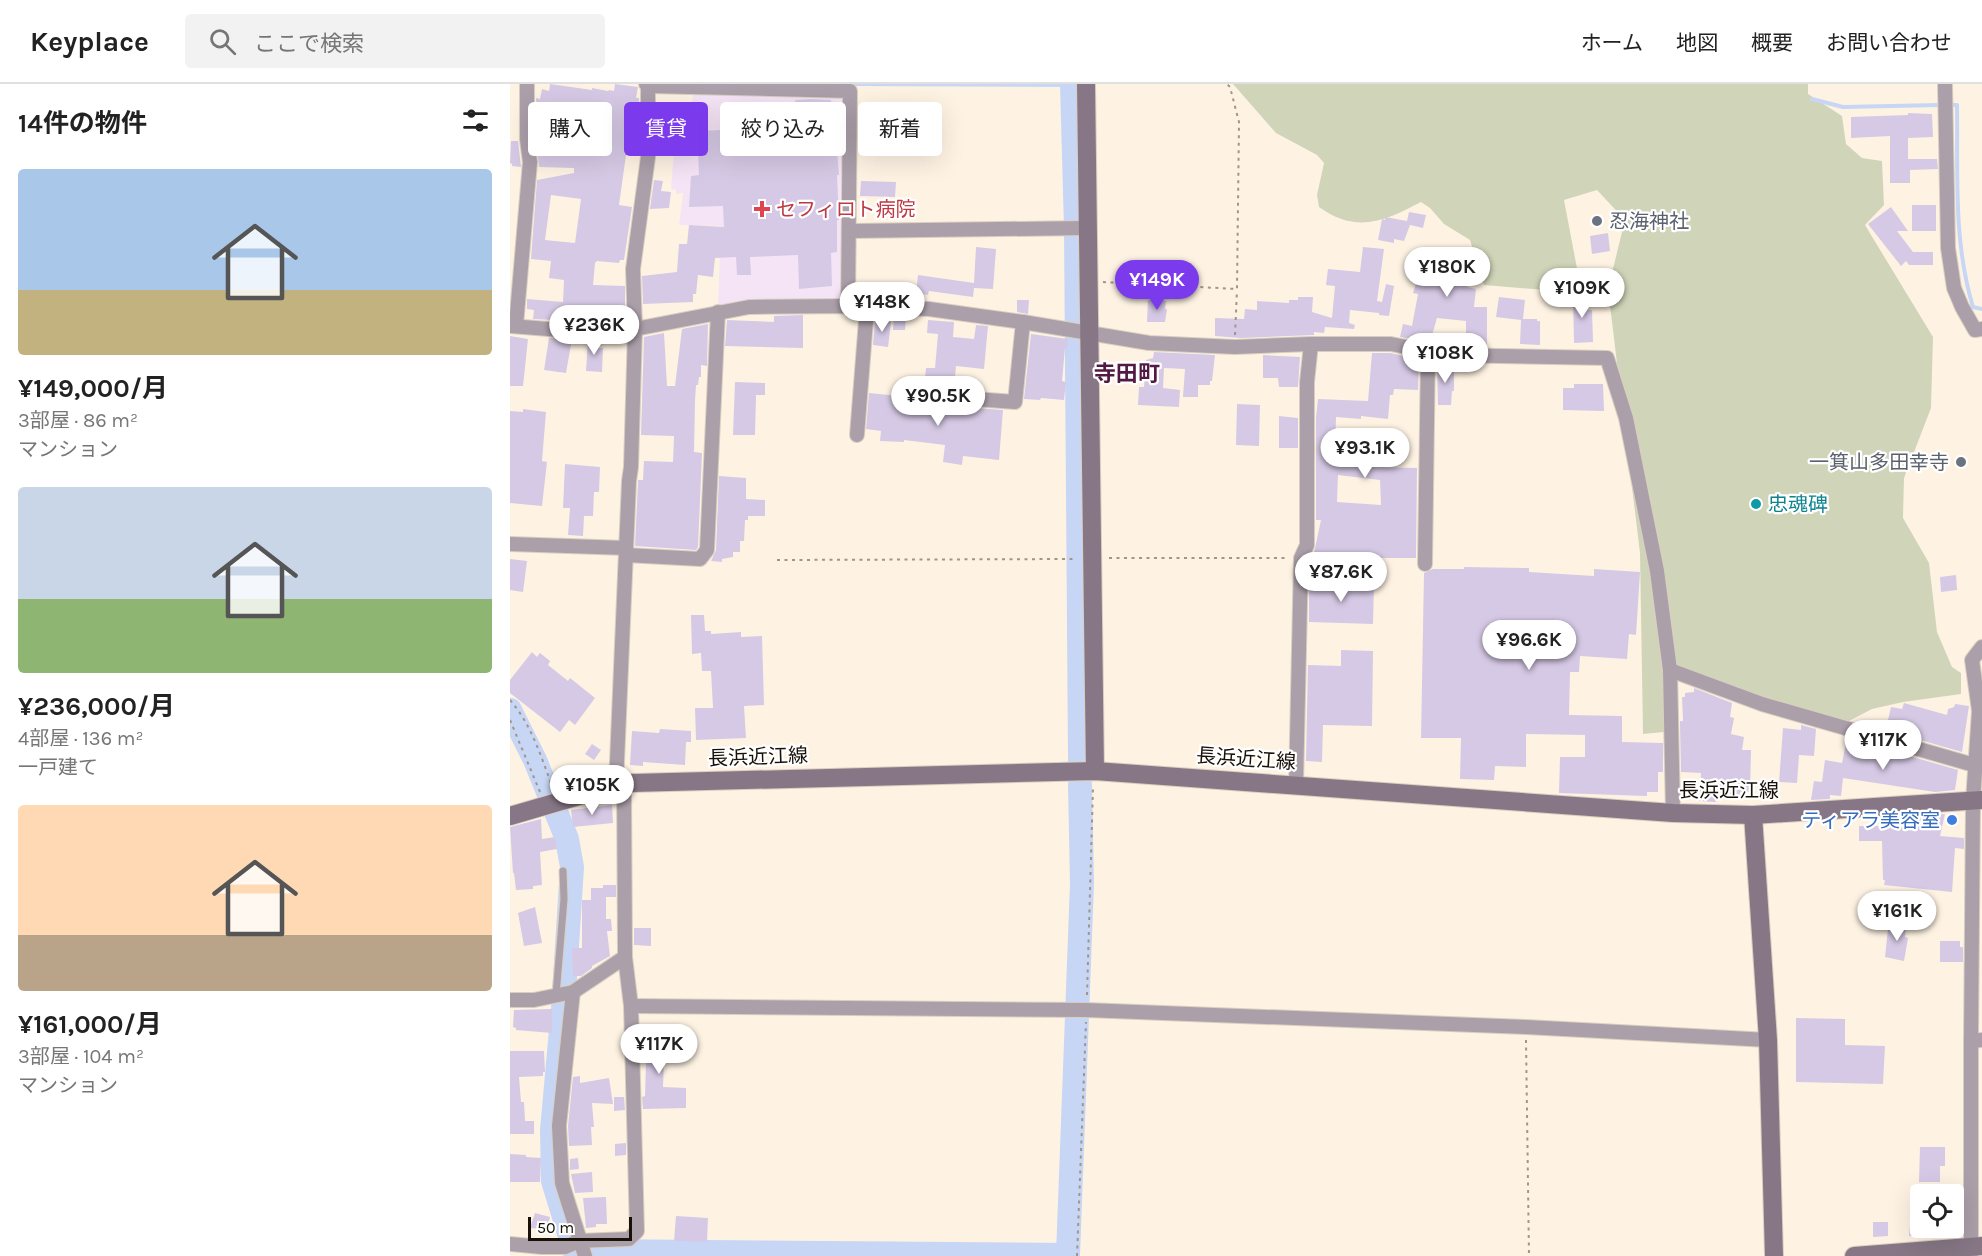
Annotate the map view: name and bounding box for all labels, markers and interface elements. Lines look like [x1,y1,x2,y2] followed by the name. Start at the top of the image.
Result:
[185,14,605,68] search box
[30,25,149,58] text: Keyplace
[206,25,239,58] icon: search
[254,31,364,57] text: ここで検索
[1581,31,1643,55] text: ホーム
[1676,31,1718,55] text: 地図
[1751,31,1793,55] text: 概要
[1826,31,1952,55] text: お問い合わせ
[528,102,612,156] chip: 購入
[624,102,708,156] chip: 賃貸
[720,102,846,156] chip: 絞り込み
[858,102,942,156] chip: 新着
[459,104,492,137] icon: filters
[18,108,147,139] text: 14件の物件
[776,198,916,221] place label: セフィロト病院
[753,200,771,218] marker: セフィロト病院
[201,208,309,316] icon: home
[1609,210,1689,233] place label: 忍海神社
[1590,214,1604,228] marker: 忍海神社
[1405,247,1489,298] pin: ¥180K
[1418,255,1476,278] text: ¥180K
[1115,260,1199,311] pin: ¥149K
[1129,268,1185,291] text: ¥149K
[1540,268,1624,319] pin: ¥109K
[1554,276,1610,299] text: ¥109K
[840,282,924,333] pin: ¥148K
[854,290,910,313] text: ¥148K
[552,305,636,356] pin: ¥236K
[563,313,625,336] text: ¥236K
[1403,333,1487,384] pin: ¥108K
[1416,341,1474,364] text: ¥108K
[1094,361,1160,387] district label: 寺田町
[18,373,168,404] text: ¥149,000/月
[889,376,987,427] pin: ¥90.5K
[905,384,971,407] text: ¥90.5K
[18,409,138,432] text: 3部屋 · 86 m²
[1316,428,1414,479] pin: ¥93.1K
[1335,436,1395,459] text: ¥93.1K
[18,438,118,461] text: マンション
[1809,451,1949,474] place label: 一箕山多田幸寺
[1954,455,1968,469] marker: 一箕山多田幸寺
[1768,493,1828,516] place label: 忠魂碑
[1749,497,1763,511] marker: 忠魂碑
[201,526,309,634] icon: home
[1292,552,1390,603] pin: ¥87.6K
[1309,560,1373,583] text: ¥87.6K
[1480,620,1578,671] pin: ¥96.6K
[1496,628,1562,651] text: ¥96.6K
[18,691,175,722] text: ¥236,000/月
[1841,720,1925,771] pin: ¥117K
[18,727,144,750] text: 4部屋 · 136 m²
[1858,728,1908,751] text: ¥117K
[708,744,808,770] street label: 長浜近江線
[1195,744,1297,774] street label: 長浜近江線
[18,756,98,779] text: 一戸建て
[550,765,634,816] pin: ¥105K
[564,773,620,796] text: ¥105K
[1679,779,1779,802] street label: 長浜近江線
[1801,809,1940,832] place label: ティアラ美容室
[1945,813,1959,827] marker: ティアラ美容室
[201,844,309,952] icon: home
[1855,891,1939,942] pin: ¥161K
[1871,899,1923,922] text: ¥161K
[18,1009,162,1040] text: ¥161,000/月
[617,1024,701,1075] pin: ¥117K
[634,1032,684,1055] text: ¥117K
[18,1045,144,1068] text: 3部屋 · 104 m²
[18,1074,118,1097] text: マンション
[1910,1184,1964,1238] map controls
[1910,1184,1964,1238] button: locate
[528,1214,632,1242] scale bar
[537,1218,574,1237] text: 50 m

